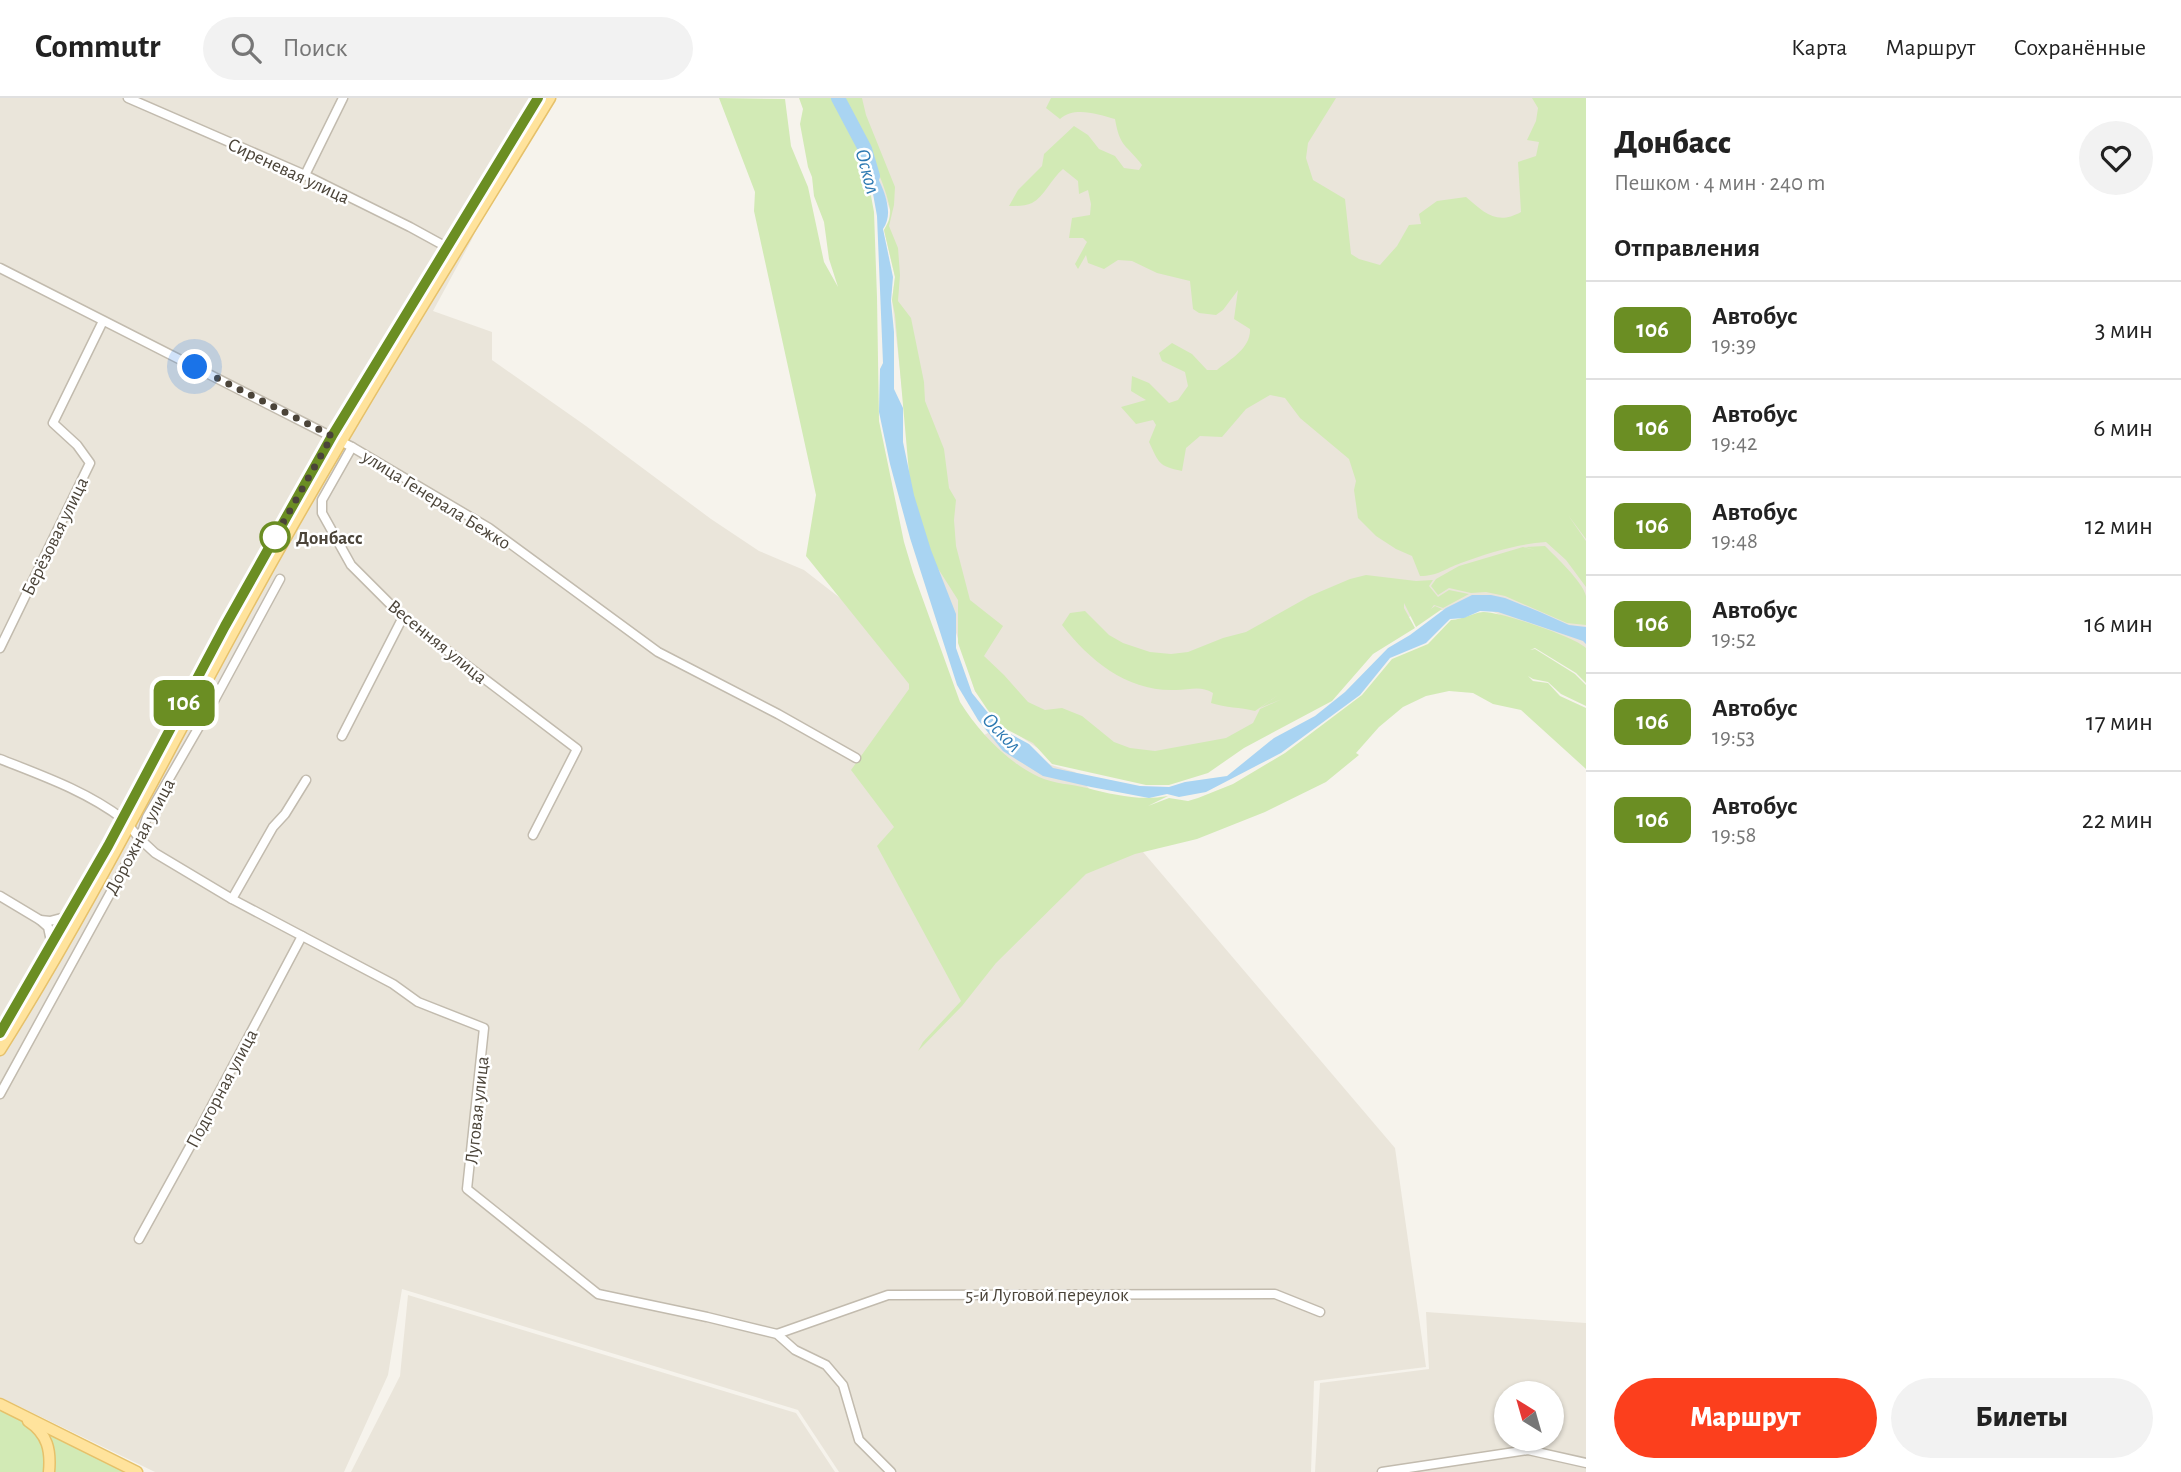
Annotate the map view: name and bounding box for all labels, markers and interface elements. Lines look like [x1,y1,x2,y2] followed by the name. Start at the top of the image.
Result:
[203,17,693,80] search box
[227,29,265,67] icon: search
[35,31,161,64] text: Commutr
[283,35,348,61] text: Поиск
[1791,36,1847,60] text: Карта
[1885,36,1975,60] text: Маршрут
[2013,36,2146,60] text: Сохранённые
[2079,121,2153,195] button: heart
[1614,127,1731,160] text: Донбасс
[224,135,353,208] street label: Сиреневая улица
[851,146,884,196] water label: Оскол
[1614,172,1825,195] text: Пешком · 4 мин · 240 m
[1614,235,1760,261] text: Отправления
[1712,303,1798,329] text: Автобус
[2095,317,2153,343] text: 3 мин
[1636,318,1669,342] text: 106
[1712,334,1756,357] text: 19:39
[177,349,212,384] your location
[1712,401,1798,427] text: Автобус
[2093,415,2153,441] text: 6 мин
[1636,416,1669,440] text: 106
[1712,432,1758,455] text: 19:42
[358,446,514,554] street label: улица Генерала Бежко
[19,474,92,599] street label: Берёзовая улица
[1712,499,1798,525] text: Автобус
[2085,513,2153,539] text: 12 мин
[1636,514,1669,538] text: 106
[260,522,290,552] marker: Донбасс
[296,529,363,548] place label: Донбасс
[1712,530,1758,553] text: 19:48
[384,597,490,688] street label: Весенняя улица
[1712,597,1798,623] text: Автобус
[2084,611,2153,637] text: 16 мин
[1636,612,1669,636] text: 106
[1712,628,1756,651] text: 19:52
[144,680,224,726] line badge: 106
[168,691,200,715] text: 106
[1712,695,1798,721] text: Автобус
[978,709,1025,756] water label: Оскол
[2086,709,2153,735] text: 17 мин
[1636,710,1669,734] text: 106
[1712,726,1755,749] text: 19:53
[102,775,179,898] street label: Дорожная улица
[1712,793,1798,819] text: Автобус
[2082,807,2153,833] text: 22 мин
[1636,808,1669,832] text: 106
[1712,824,1757,847] text: 19:58
[183,1026,262,1151] street label: Подгорная улица
[462,1055,493,1165] street label: Луговая улица
[965,1286,1129,1305] street label: 5-й Луговой переулок
[1614,1378,1877,1458] button: Маршрут
[1891,1378,2153,1458] button: Билеты
[1494,1381,1564,1451] north arrow
[1494,1381,1564,1451] map controls

